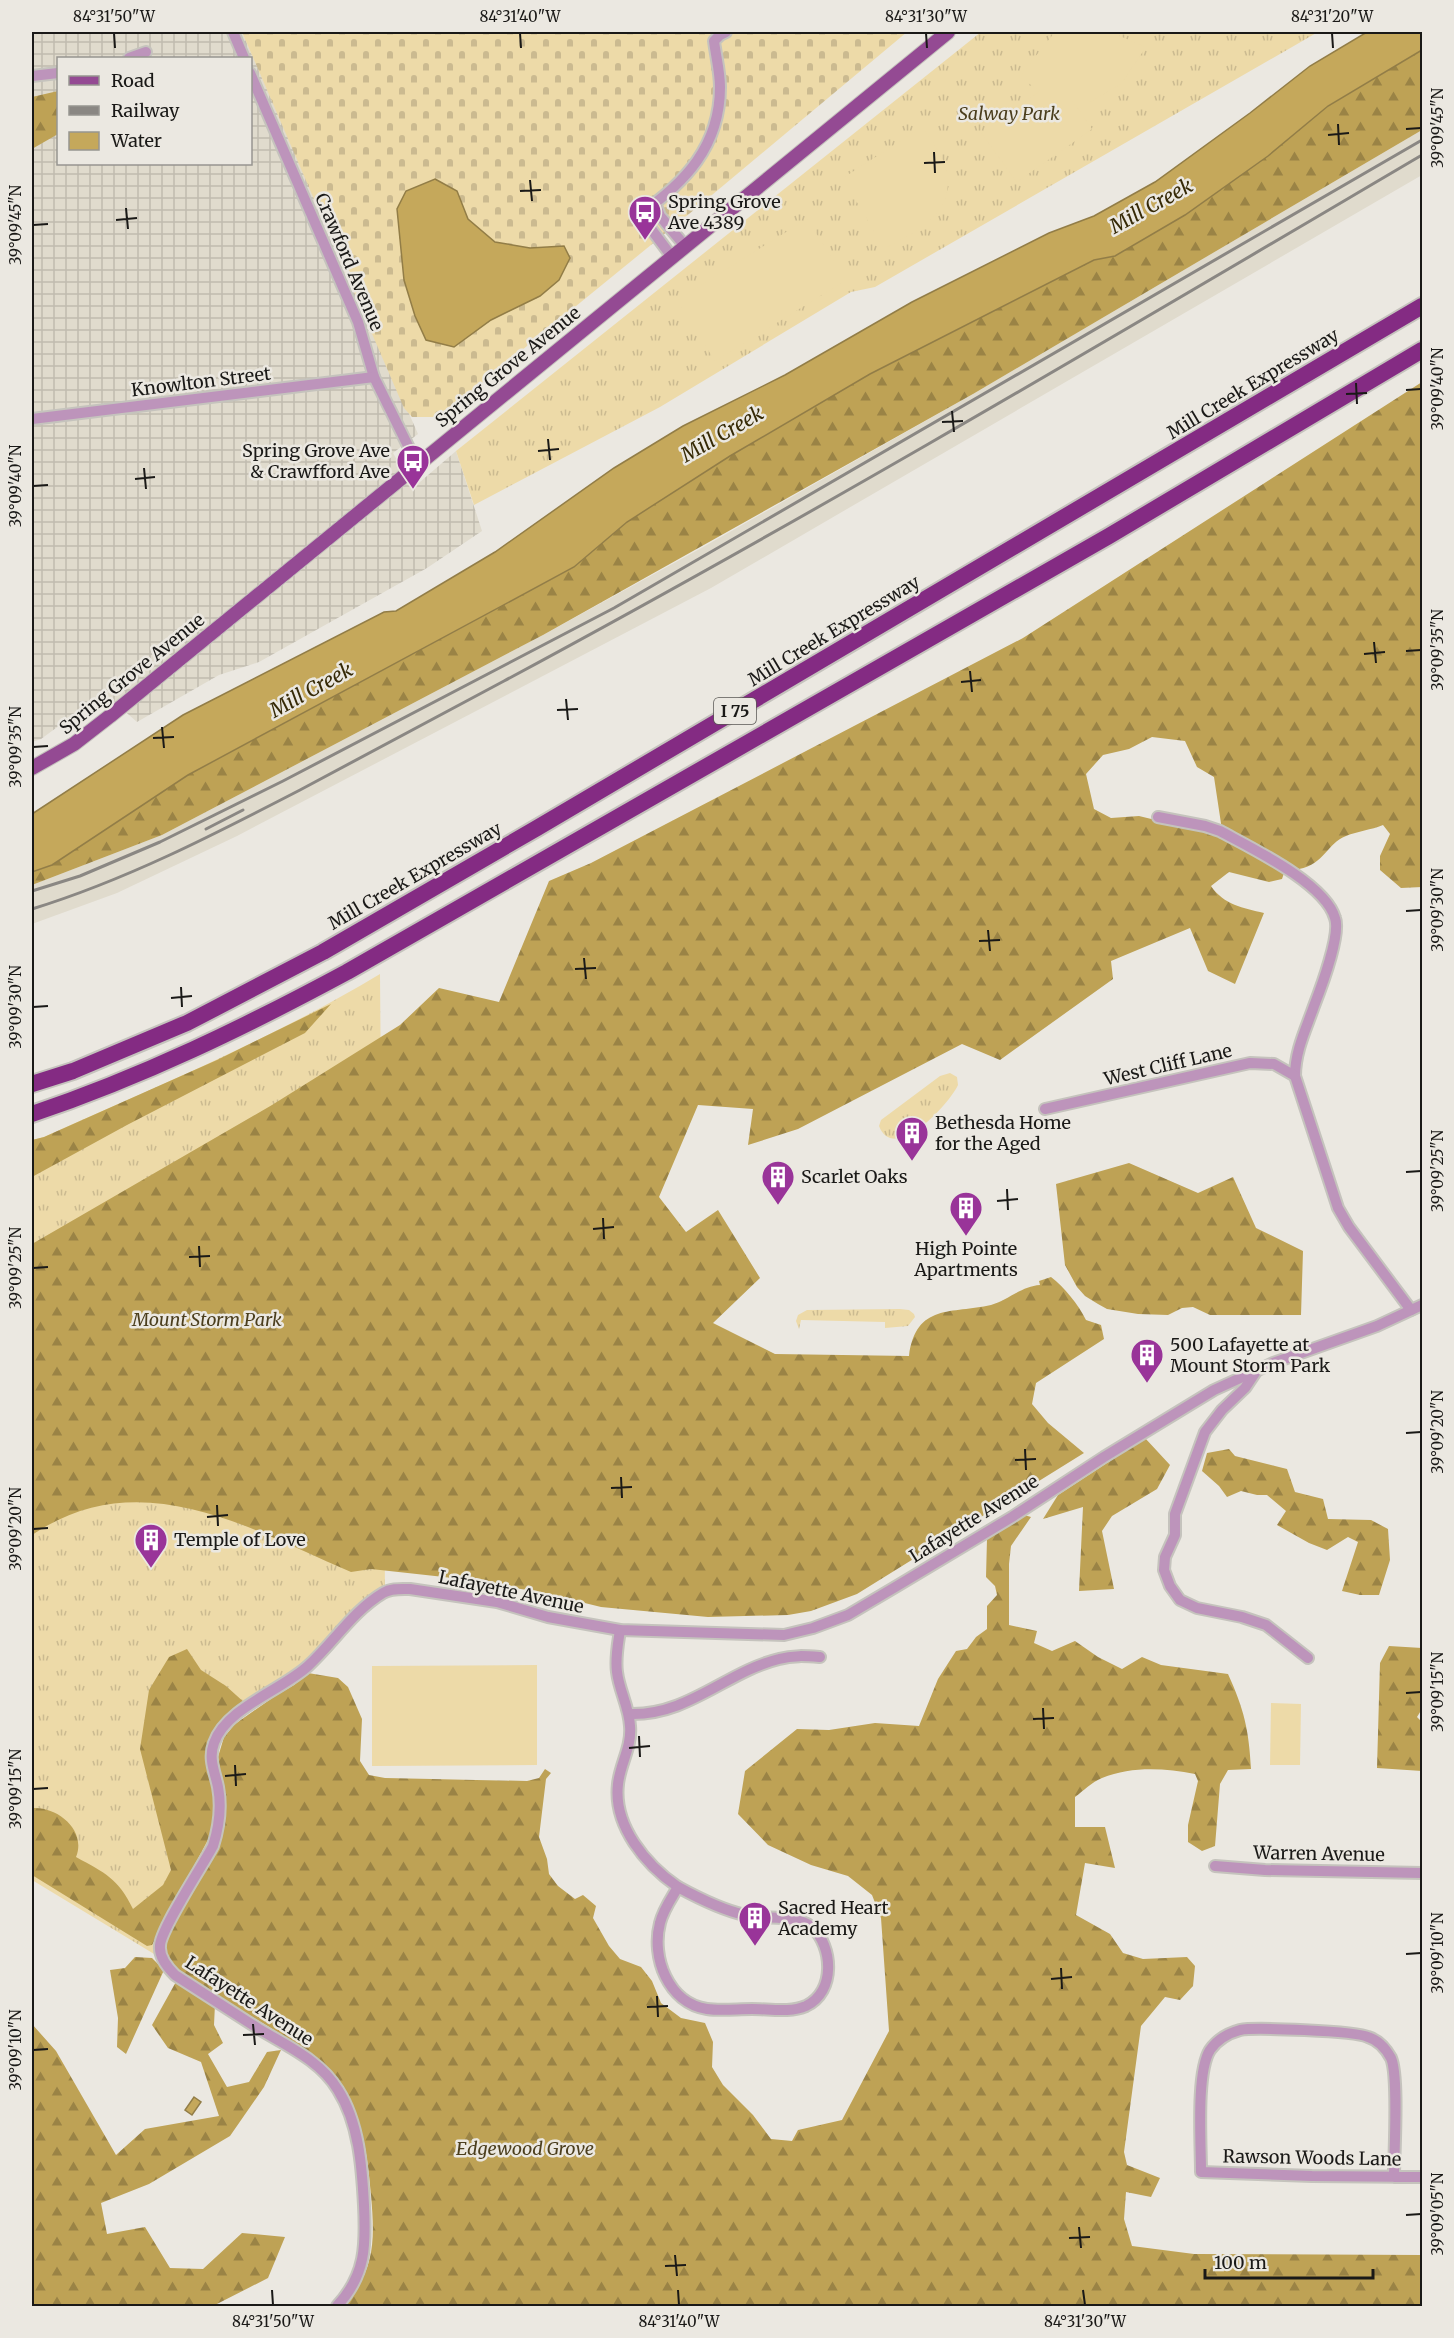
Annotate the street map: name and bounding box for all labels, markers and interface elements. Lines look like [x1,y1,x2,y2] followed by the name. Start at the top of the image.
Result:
[73,7,156,26] text: 84°31'50"W
[479,7,562,26] text: 84°31'40"W
[885,7,968,26] text: 84°31'30"W
[1291,7,1374,26] text: 84°31'20"W
[57,57,252,165] legend
[111,69,155,92] text: Road
[1428,87,1447,168] text: 39°09'45"N
[111,99,180,122] text: Railway
[958,102,1060,125] park label: Salway Park
[110,129,162,152] text: Water
[1104,172,1197,239] water label: Mill Creek
[6,184,25,265] text: 39°09'45"N
[310,190,389,334] street label: Crawford Avenue
[667,190,781,234] place label: Spring Grove Ave 4389
[627,194,663,241] bus stop icon: Spring Grove Ave 4389
[431,301,585,432] street label: Spring Grove Avenue
[1163,323,1343,444] street label: Mill Creek Expressway
[1428,347,1447,430] text: 39°09'40"N
[130,362,272,401] street label: Knowlton Street
[675,400,768,468] water label: Mill Creek
[242,439,390,483] place label: Spring Grove Ave & Crawfford Ave
[395,443,431,490] bus stop icon: Spring Grove Ave & Crawfford Ave
[6,444,25,527] text: 39°09'40"N
[744,570,924,691] street label: Mill Creek Expressway
[55,608,209,739] street label: Spring Grove Avenue
[1428,609,1447,691] text: 39°09'35"N
[264,656,357,723] water label: Mill Creek
[714,698,756,724] road number: I 75
[6,706,25,788] text: 39°09'35"N
[324,816,506,935] street label: Mill Creek Expressway
[1428,868,1447,952] text: 39°09'30"N
[6,965,25,1049] text: 39°09'30"N
[1101,1039,1234,1091] street label: West Cliff Lane
[935,1111,1071,1155] place label: Bethesda Home for the Aged
[894,1115,930,1162] building icon: Bethesda Home for the Aged
[1428,1130,1447,1212] text: 39°09'25"N
[760,1159,796,1206] building icon: Scarlet Oaks
[801,1165,908,1188] place label: Scarlet Oaks
[948,1190,984,1237] building icon: High Pointe Apartments
[6,1227,25,1309] text: 39°09'25"N
[913,1237,1018,1281] place label: High Pointe Apartments
[131,1308,282,1331] park label: Mount Storm Park
[1170,1333,1331,1377] place label: 500 Lafayette at Mount Storm Park
[1129,1337,1165,1384] building icon: 500 Lafayette at Mount Storm Park
[1428,1390,1447,1474] text: 39°09'20"N
[905,1470,1043,1568] street label: Lafayette Avenue
[6,1487,25,1571] text: 39°09'20"N
[133,1522,169,1569] building icon: Temple of Love
[174,1528,306,1551] place label: Temple of Love
[436,1565,586,1618] street label: Lafayette Avenue
[1428,1652,1447,1732] text: 39°09'15"N
[6,1749,25,1829] text: 39°09'15"N
[1252,1841,1385,1866] street label: Warren Avenue
[777,1896,889,1940] place label: Sacred Heart Academy
[737,1900,773,1947] building icon: Sacred Heart Academy
[1428,1912,1447,1994] text: 39°09'10"N
[181,1951,318,2051] street label: Lafayette Avenue
[6,2009,25,2091] text: 39°09'10"N
[456,2137,594,2160] park label: Edgewood Grove
[1222,2144,1402,2171] street label: Rawson Woods Lane
[1428,2172,1447,2255] text: 39°09'05"N
[1205,2242,1373,2280] scale bar
[1214,2251,1267,2274] text: 100 m
[232,2312,315,2331] text: 84°31'50"W
[638,2312,721,2331] text: 84°31'40"W
[1044,2312,1127,2331] text: 84°31'30"W

